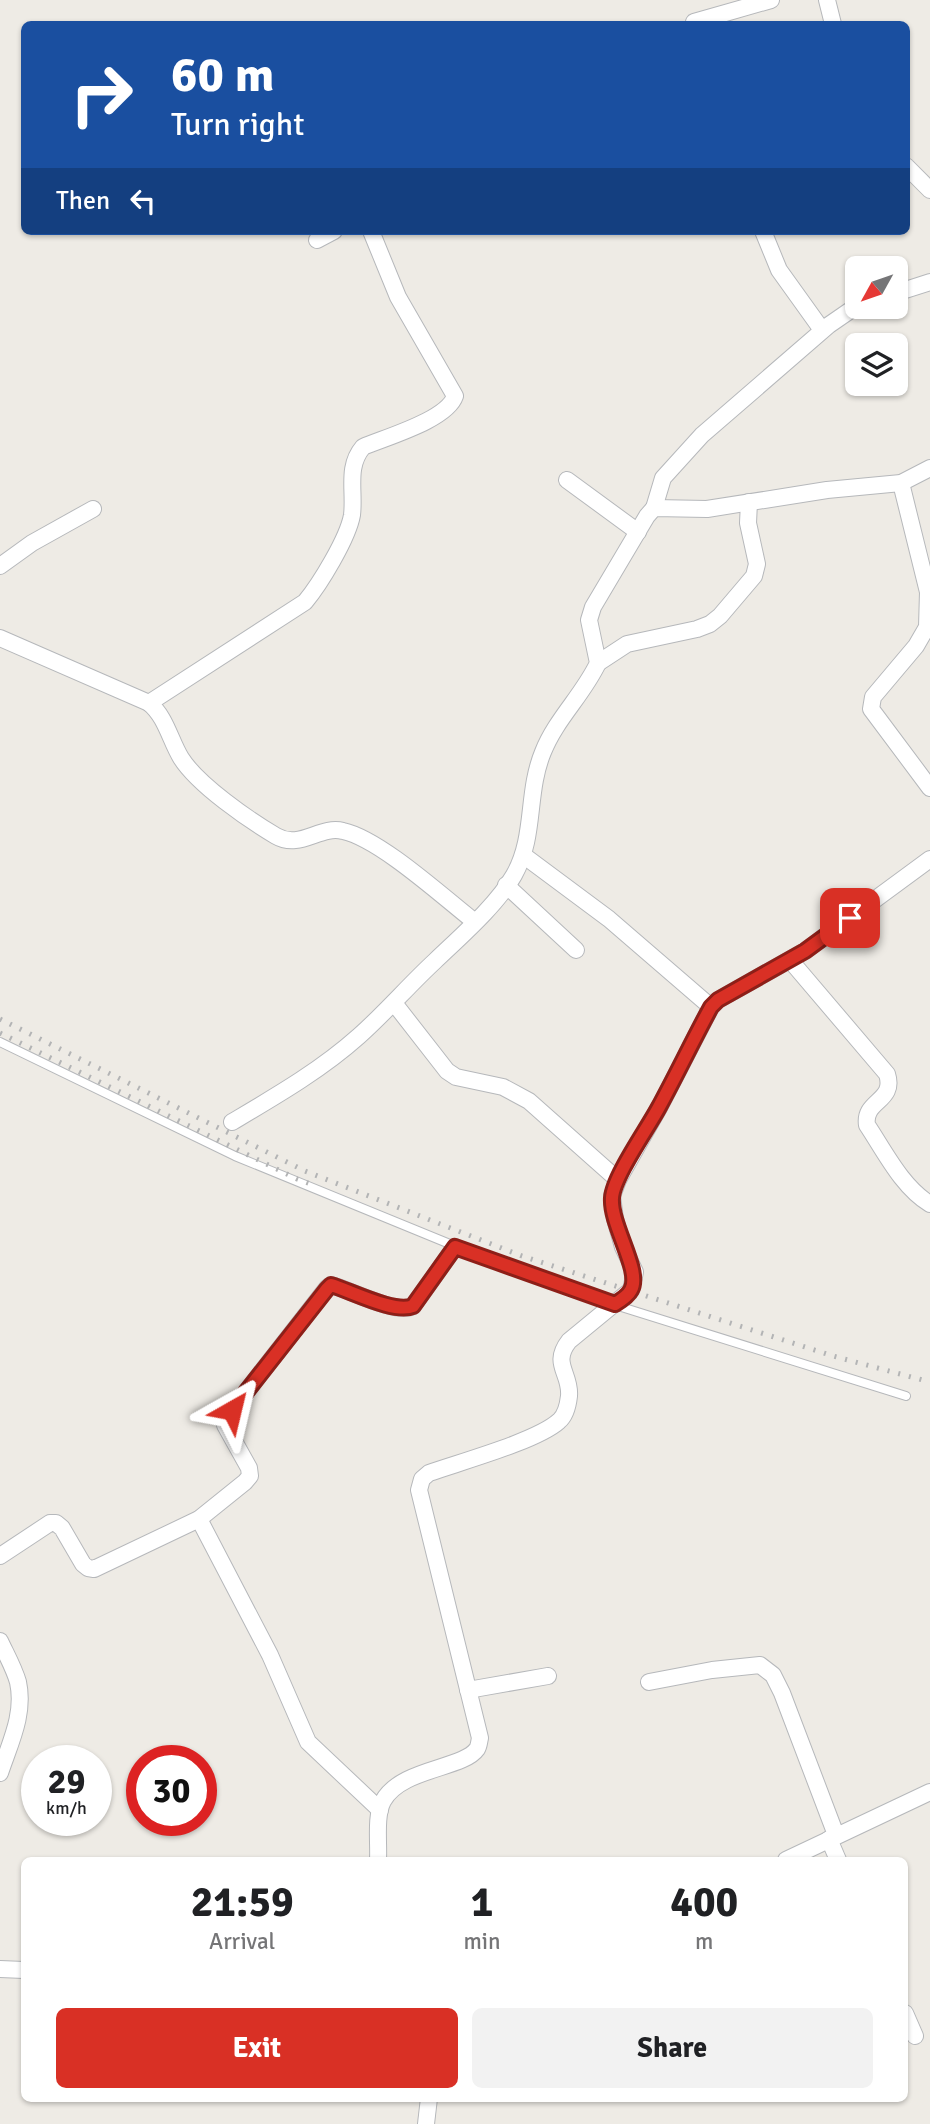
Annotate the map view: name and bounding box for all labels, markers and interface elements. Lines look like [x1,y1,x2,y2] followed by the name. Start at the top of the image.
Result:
[171,45,274,105] text: 60 m
[56,49,147,140] icon: right
[171,105,304,144] text: Turn right
[124,182,162,220] icon: left
[56,185,110,217] text: Then
[845,256,908,318] north arrow
[845,256,908,396] map controls
[845,333,908,396] button: layers
[820,888,880,948] pin
[831,899,869,937] icon: arrive
[195,1373,269,1447] position arrow
[126,1745,217,1836] speed limit sign: 30
[48,1760,85,1803] text: 29
[46,1797,87,1819] text: km/h
[191,1877,294,1928] text: 21:59
[471,1877,493,1928] text: 1
[670,1877,738,1928] text: 400
[209,1927,275,1956] text: Arrival
[463,1927,501,1956] text: min
[695,1927,713,1956] text: m
[56,2008,458,2088] button: Exit
[472,2008,873,2088] button: Share

